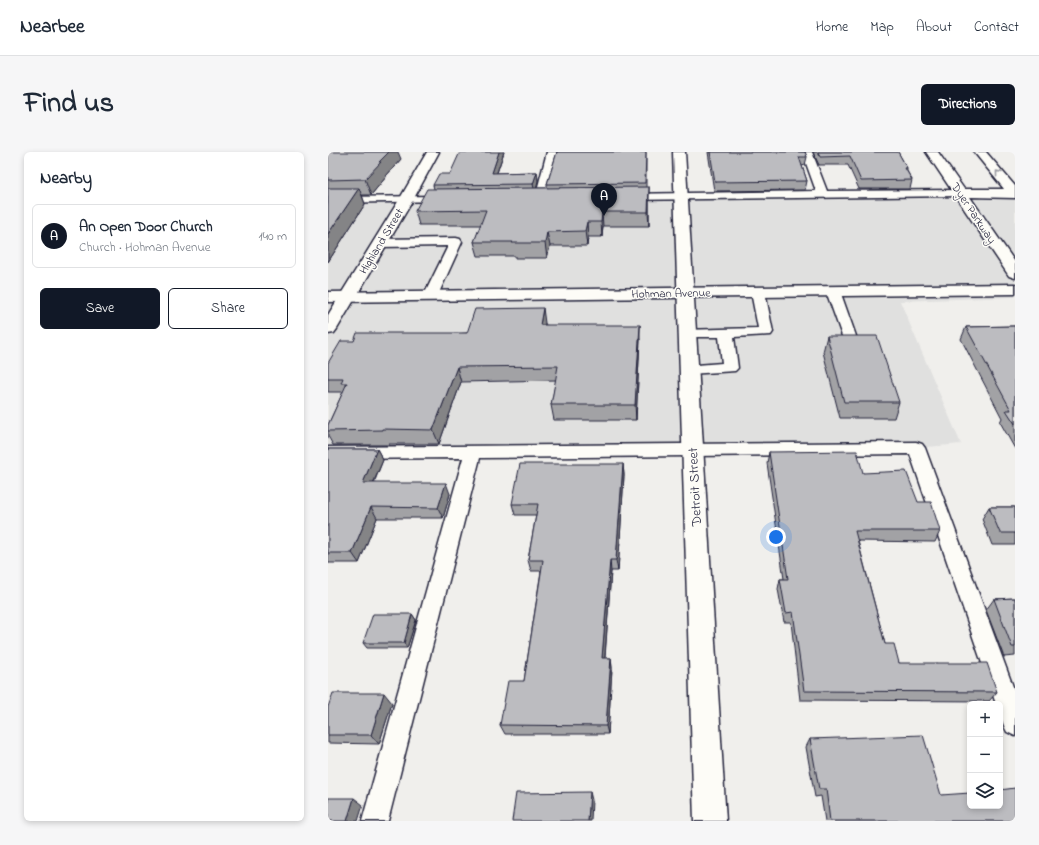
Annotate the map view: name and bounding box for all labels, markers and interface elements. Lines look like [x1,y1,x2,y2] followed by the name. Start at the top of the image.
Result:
[20,14,85,41] text: Nearbee
[816,17,848,38] text: Home
[870,17,894,38] text: Map
[916,17,952,38] text: About
[974,17,1019,38] text: Contact
[24,84,114,125] text: Find us
[921,84,1015,125] button: Directions
[40,166,92,191] text: Nearby
[995,171,1002,178] one-way arrow
[945,179,1000,249] street label: Dyer Parkway
[591,183,617,216] pin: A
[355,205,410,278] street label: Highland Street
[79,216,213,238] text: An Open Door Church
[50,227,58,246] text: A
[259,227,287,246] text: 140 m
[79,238,211,257] text: Church · Hohman Avenue
[631,284,711,304] street label: Hohman Avenue
[40,288,160,329] button: Save
[168,288,288,329] button: Share
[683,447,708,528] street label: Detroit Street
[766,527,786,547] your location
[967,701,1003,809] map controls
[967,701,1003,737] button: +
[967,737,1003,773] button: −
[967,773,1003,809] button: layers

